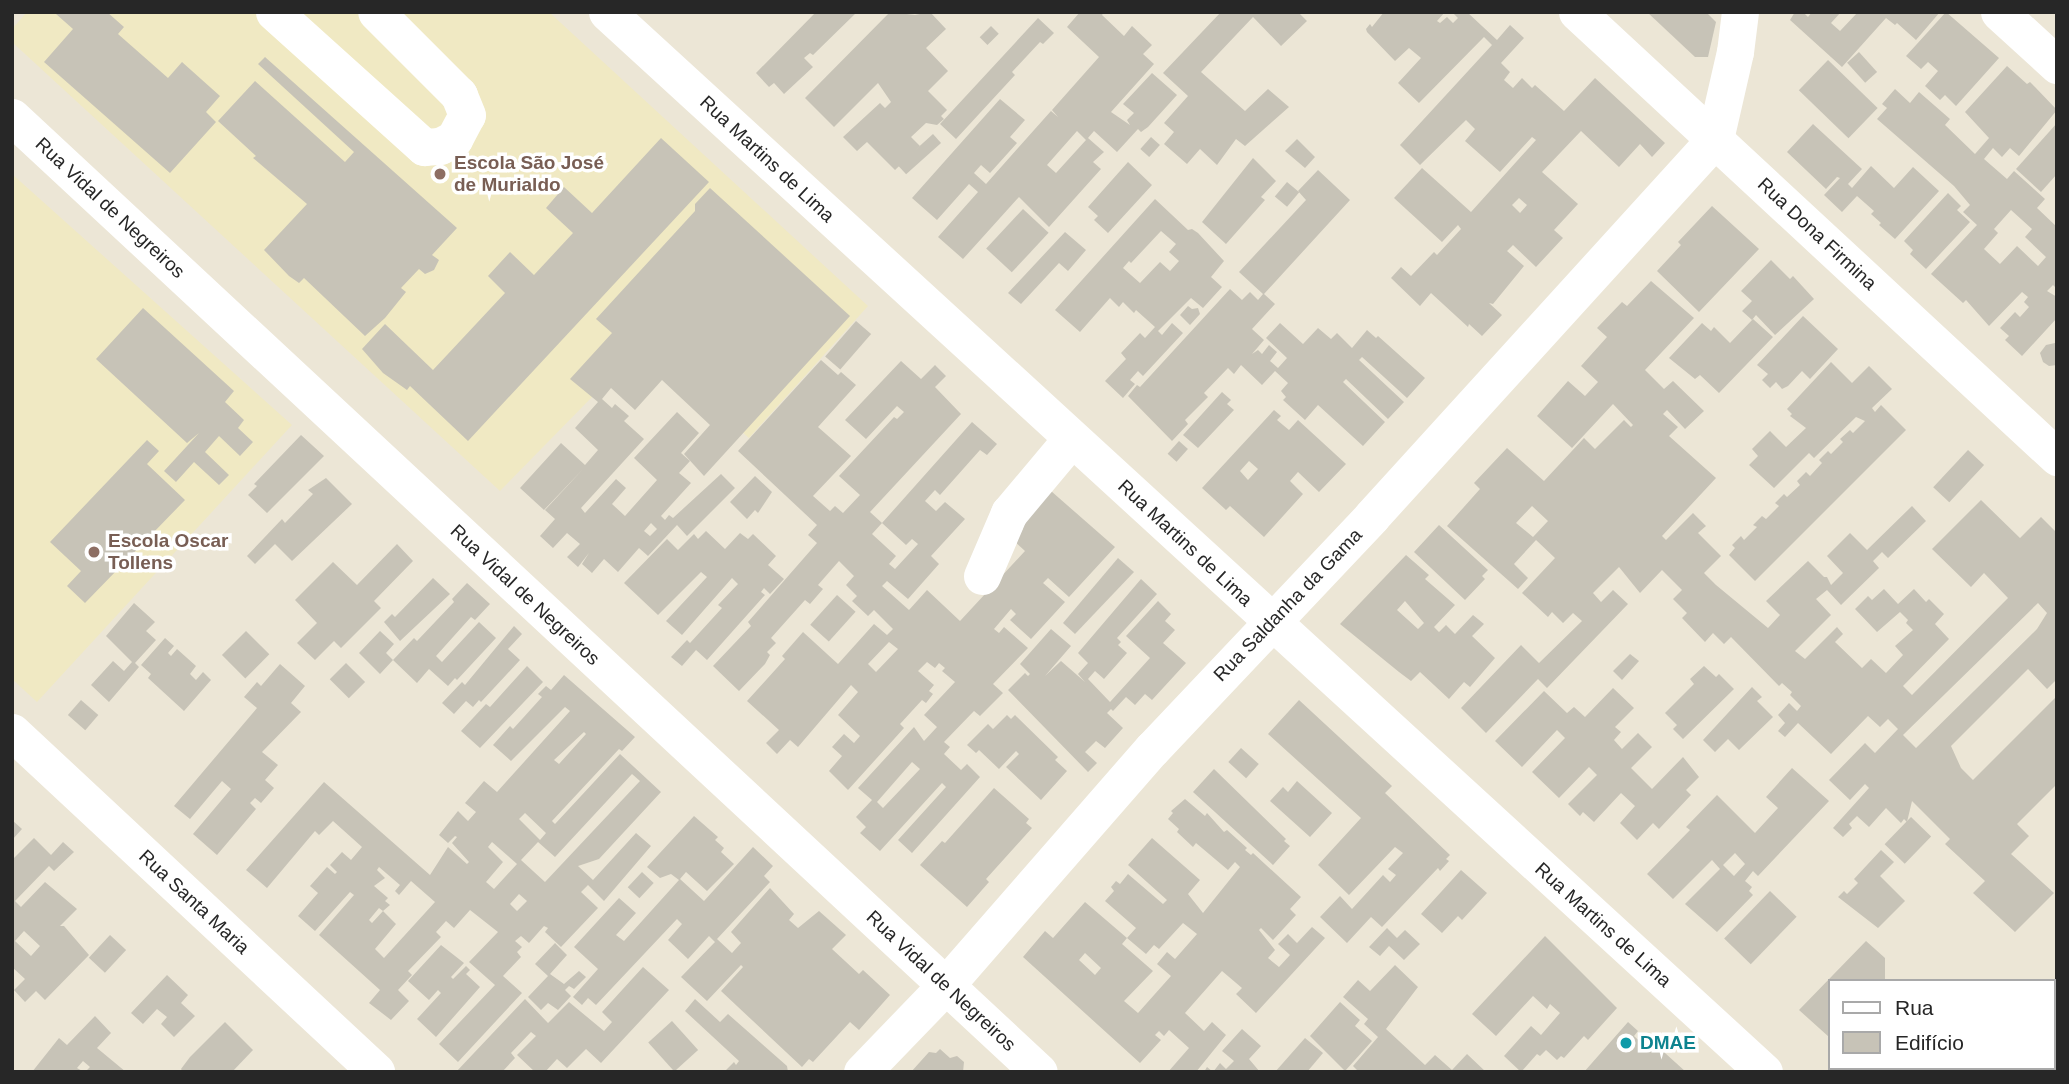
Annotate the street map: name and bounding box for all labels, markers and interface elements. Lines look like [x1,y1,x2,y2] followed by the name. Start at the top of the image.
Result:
[695,91,839,227] street label: Rua Martins de Lima
[31,133,189,283] street label: Rua Vidal de Negreiros
[454,152,604,196] place label: Escola São José de Murialdo
[432,166,448,182] marker: Escola São José de Murialdo
[1753,173,1881,295] street label: Rua Dona Firmina
[1113,475,1257,611] street label: Rua Martins de Lima
[446,520,604,670] street label: Rua Vidal de Negreiros
[1209,524,1367,686] street label: Rua Saldanha da Gama
[108,530,228,574] place label: Escola Oscar Tollens
[86,544,102,560] marker: Escola Oscar Tollens
[134,845,254,959] street label: Rua Santa Maria
[1530,858,1676,992] street label: Rua Martins de Lima
[862,906,1020,1056] street label: Rua Vidal de Negreiros
[1828,979,2055,1070] legend
[1895,996,1934,1019] text: Rua
[1895,1031,1964,1054] text: Edifício
[1640,1032,1696,1054] place label: DMAE
[1618,1035,1634,1051] marker: DMAE

